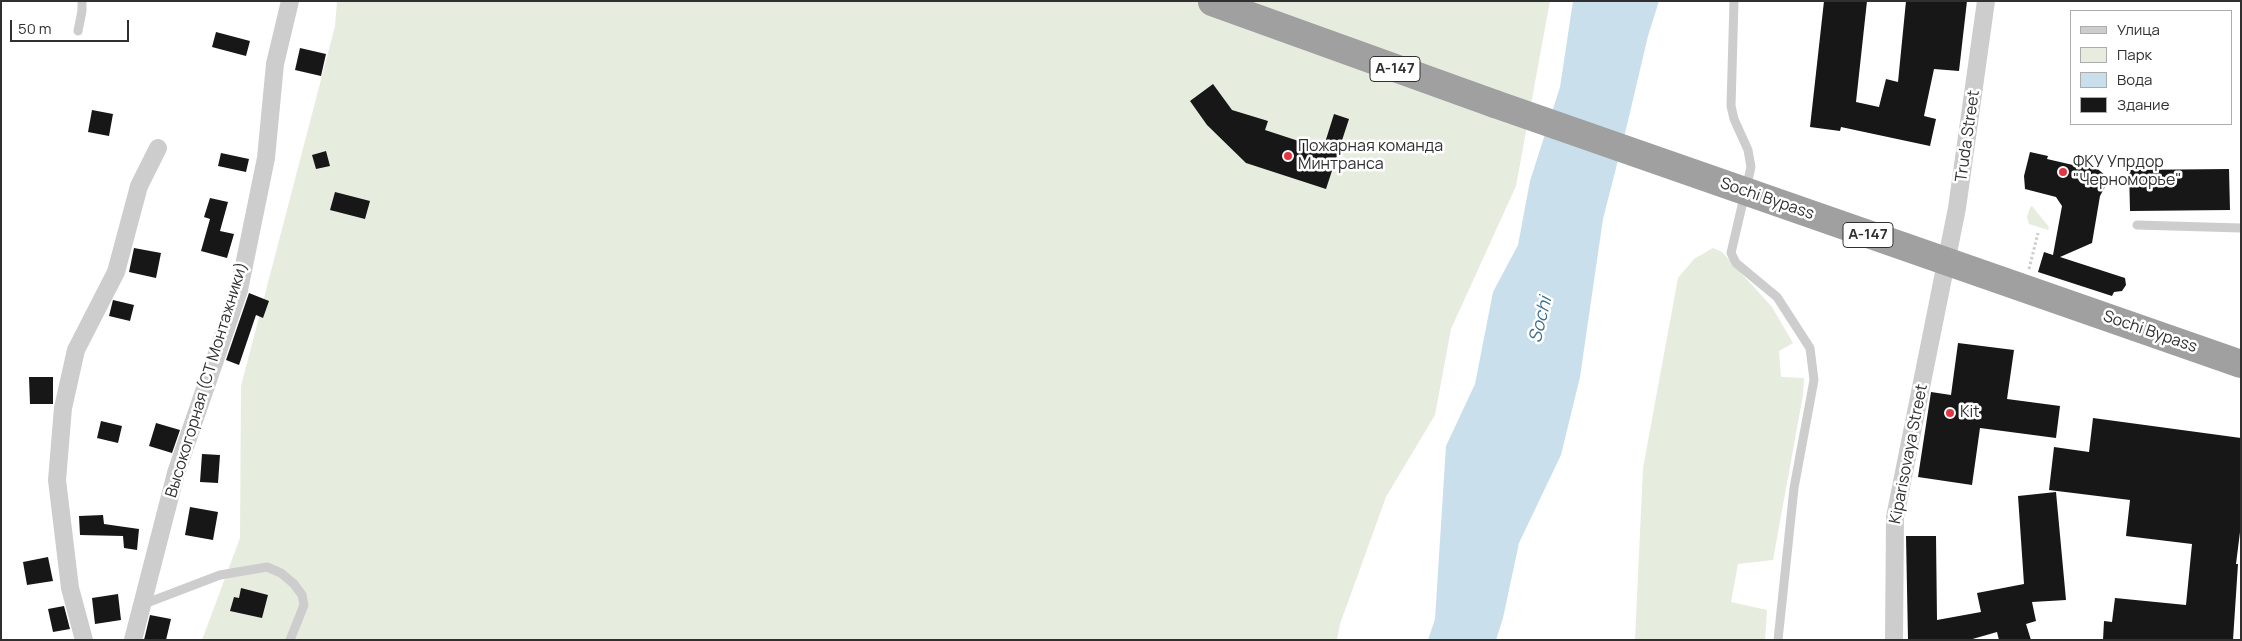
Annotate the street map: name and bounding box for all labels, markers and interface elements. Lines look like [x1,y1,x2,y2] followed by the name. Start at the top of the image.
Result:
[12,10,131,42] scale bar
[2070,10,2232,125] legend
[18,18,52,39] text: 50 m
[2117,19,2160,40] text: Улица
[2117,44,2152,65] text: Парк
[1370,56,1420,82] road number: А-147
[2117,69,2152,90] text: Вода
[1952,89,1984,183] street label: Truda Street
[2117,94,2169,115] text: Здание
[1298,137,1443,175] place label: Пожарная команда Минтранса
[1282,150,1294,162] marker: Пожарная команда Минтранса
[2073,153,2182,191] place label: ФКУ Упрдор "Черноморье"
[2057,166,2069,178] marker: ФКУ Упрдор "Черноморье"
[1718,174,1816,224] street label: Sochi Bypass
[1843,222,1893,248] road number: А-147
[162,260,252,500] street label: Высокогорная (СТ Монтажники)
[1525,295,1557,345] water label: Sochi
[2101,307,2199,357] street label: Sochi Bypass
[1886,383,1932,525] street label: Kiparisovaya Street
[1960,403,1980,423] place label: Kit
[1944,407,1956,419] marker: Kit

